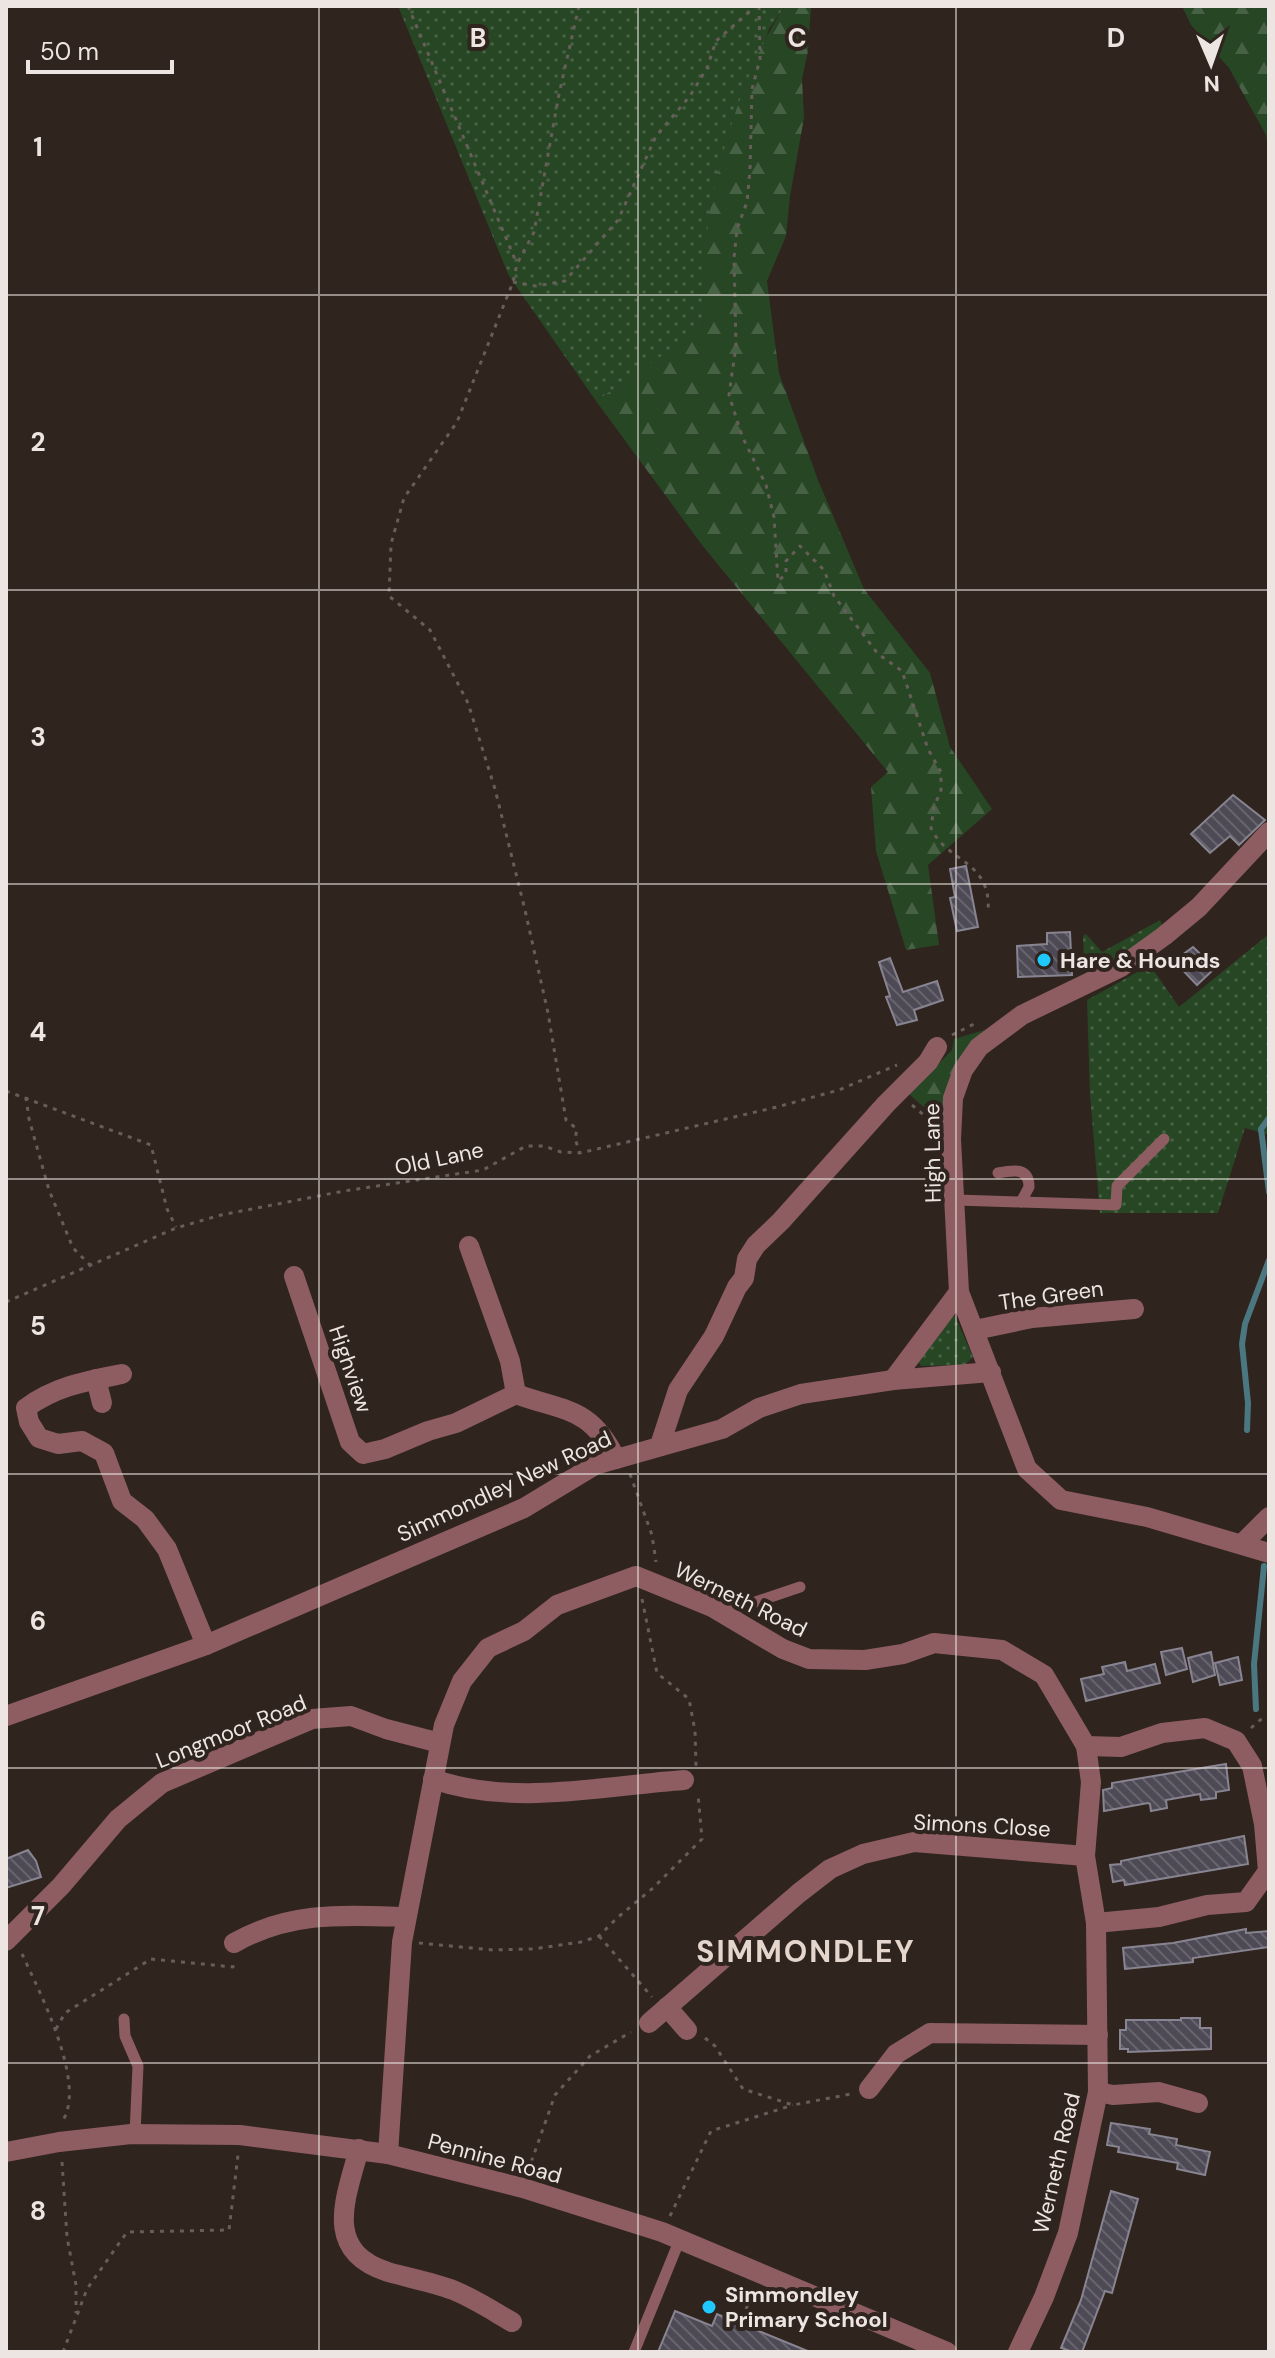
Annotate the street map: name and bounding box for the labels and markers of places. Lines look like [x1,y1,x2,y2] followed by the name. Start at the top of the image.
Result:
[1060,946,1221,975] place label: Hare & Hounds
[1035,951,1053,969] marker: Hare & Hounds
[725,2280,888,2334] place label: Simmondley Primary School
[700,2298,718,2316] marker: Simmondley Primary School

